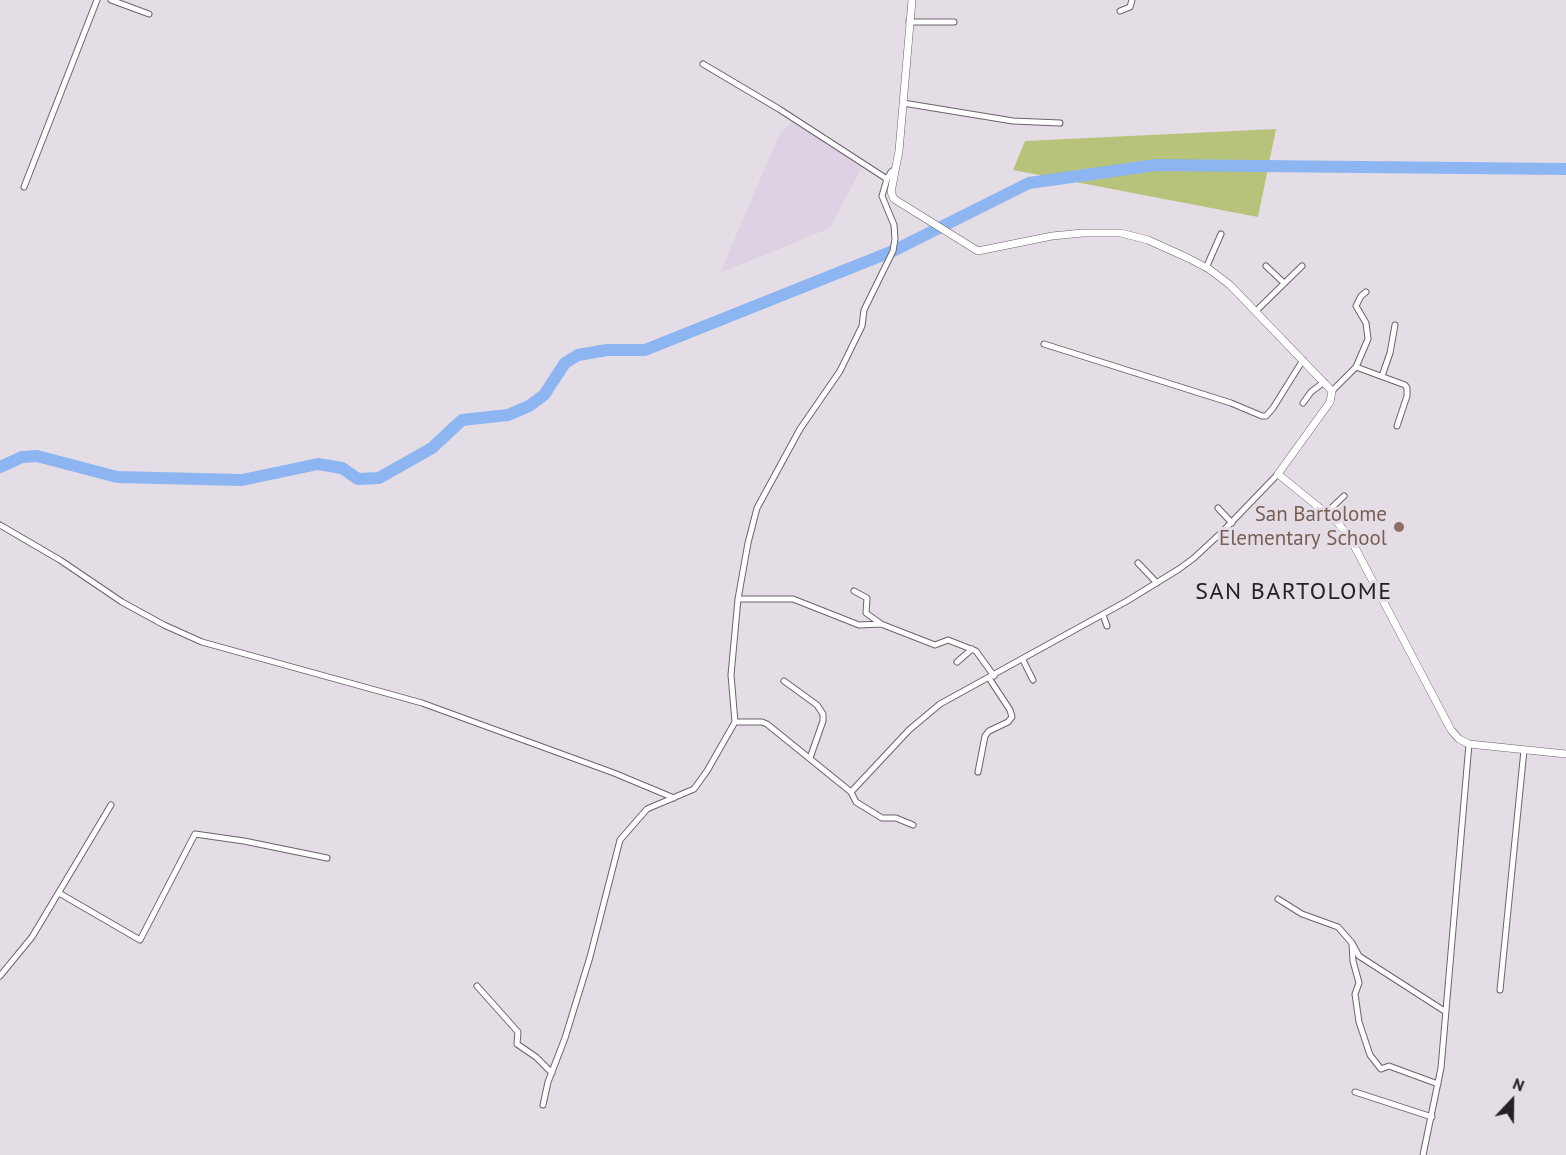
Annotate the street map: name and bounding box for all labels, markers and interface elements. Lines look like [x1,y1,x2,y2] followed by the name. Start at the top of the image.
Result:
[1219,502,1387,552] place label: San Bartolome Elementary School
[1392,520,1406,534] marker: San Bartolome Elementary School
[1195,578,1393,606] district label: SAN BARTOLOME
[1482,1071,1542,1131] north arrow
[1510,1073,1527,1096] text: N

